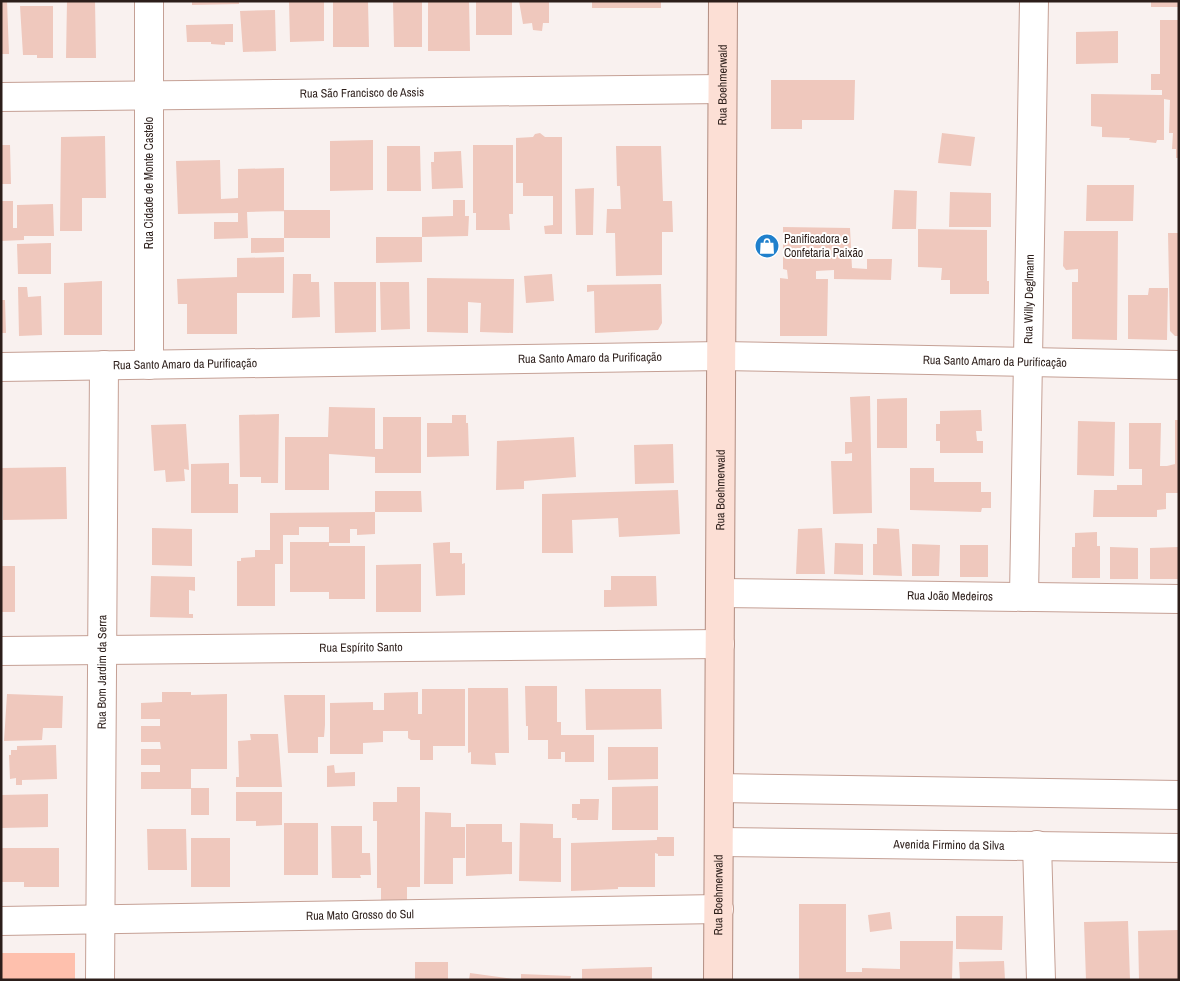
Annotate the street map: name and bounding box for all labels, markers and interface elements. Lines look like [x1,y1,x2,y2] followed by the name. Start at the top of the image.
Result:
[714,44,731,126] street label: Rua Boehmerwald
[300,84,424,102] street label: Rua São Francisco de Assis
[141,117,157,249] street label: Rua Cidade de Monte Castelo
[784,231,863,261] place label: Panificadora e Confetaria Paixão
[754,233,780,259] shop icon: Panificadora e Confetaria Paixão
[1020,254,1038,344] street label: Rua Willy Deglmann
[518,349,662,367] street label: Rua Santo Amaro da Purificação
[923,352,1067,371] street label: Rua Santo Amaro da Purificação
[113,355,257,373] street label: Rua Santo Amaro da Purificação
[712,449,729,531] street label: Rua Boehmerwald
[907,587,993,605] street label: Rua João Medeiros
[94,614,110,729] street label: Rua Bom Jardim da Serra
[319,639,403,656] street label: Rua Espírito Santo
[892,836,1005,854] street label: Avenida Firmino da Silva
[710,854,727,936] street label: Rua Boehmerwald
[306,906,414,924] street label: Rua Mato Grosso do Sul

